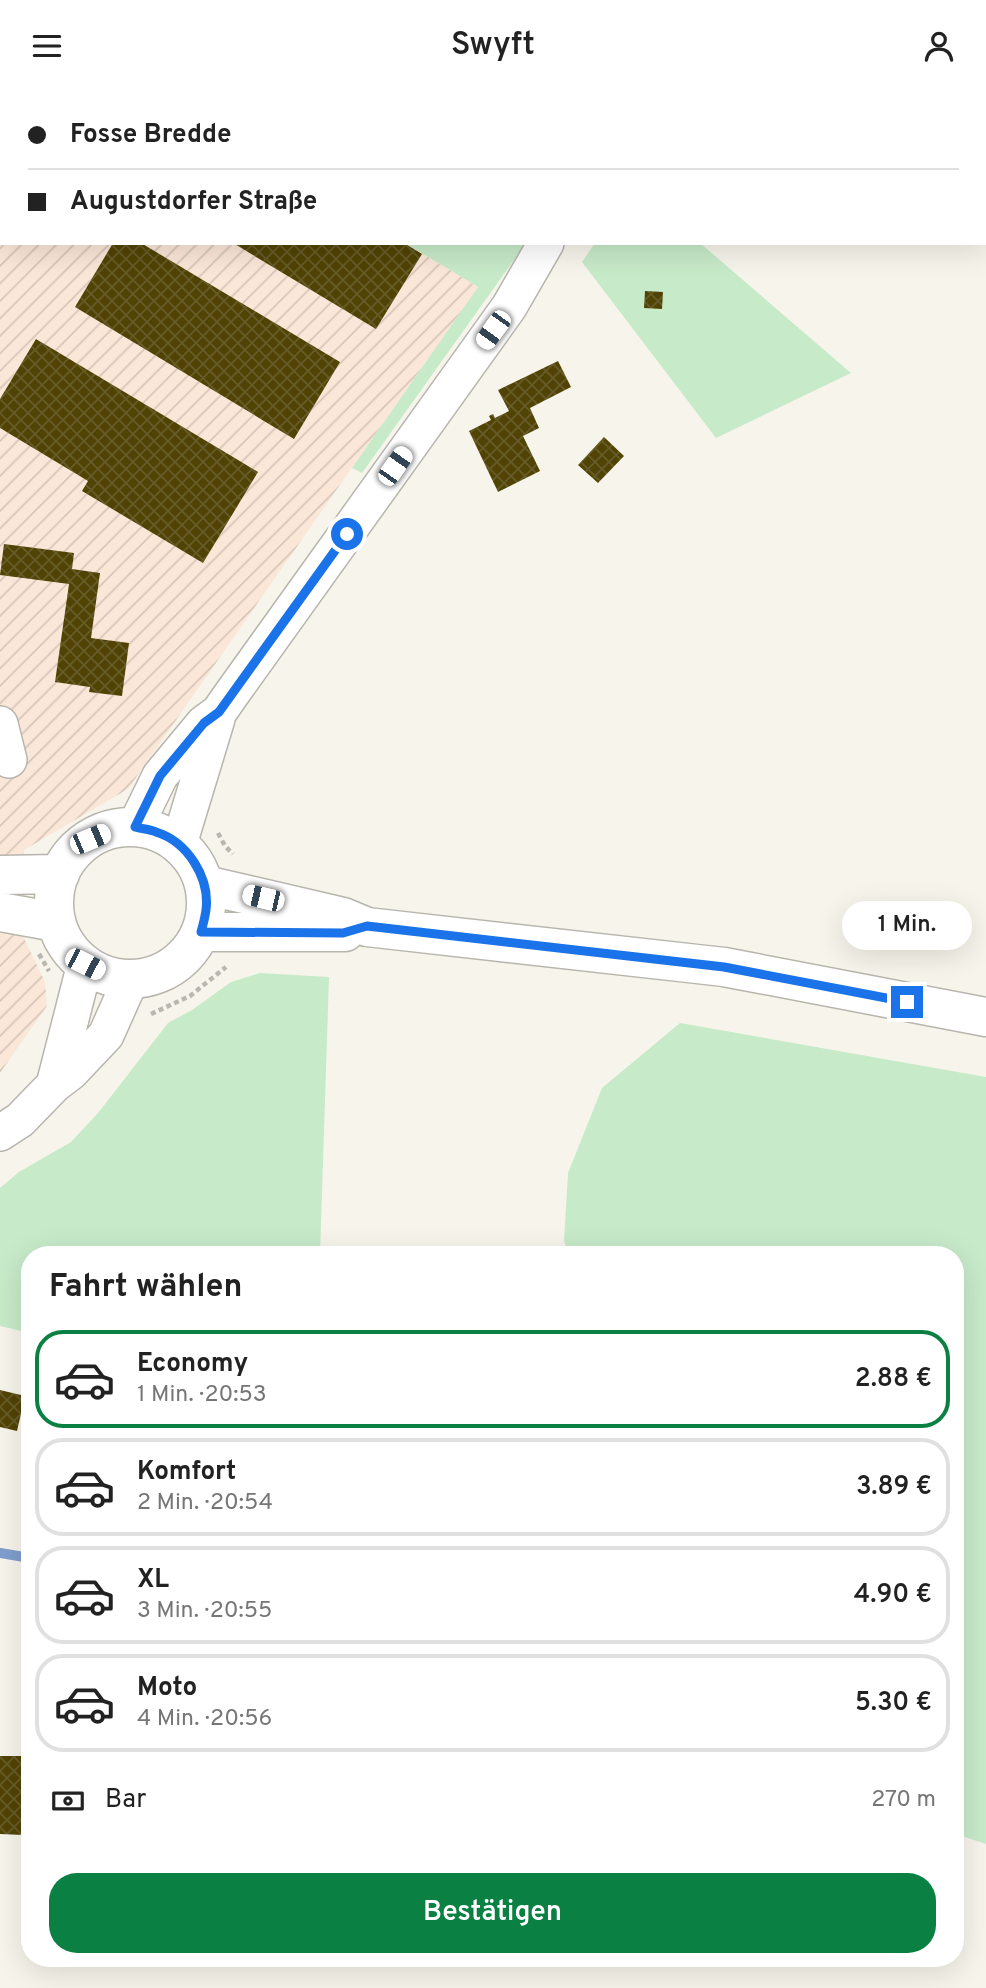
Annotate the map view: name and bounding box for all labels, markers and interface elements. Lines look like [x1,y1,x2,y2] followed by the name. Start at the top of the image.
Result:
[451,26,535,66] text: Swyft
[28,27,66,65] icon: menu
[920,27,958,65] icon: person
[70,119,231,152] text: Fosse Bredde
[70,186,317,219] text: Augustdorfer Straße
[473,307,514,353] car
[375,443,416,489] car
[331,518,363,550] route start
[67,821,114,857] car
[241,883,286,913] car
[842,901,972,949] callout: 1 Min.
[878,911,936,940] text: 1 Min.
[62,945,109,983] car
[891,986,923,1018] route end
[49,1268,242,1308] text: Fahrt wählen
[53,1348,116,1411] icon: car
[137,1348,248,1381] text: Economy
[855,1363,932,1396] text: 2.88 €
[137,1381,267,1410] text: 1 Min. · 20:53
[53,1456,116,1519] icon: car
[137,1456,236,1489] text: Komfort
[856,1471,932,1504] text: 3.89 €
[137,1489,273,1518] text: 2 Min. · 20:54
[53,1564,116,1627] icon: car
[137,1564,169,1597] text: XL
[854,1579,932,1612] text: 4.90 €
[137,1597,272,1626] text: 3 Min. · 20:55
[53,1672,116,1735] icon: car
[137,1672,197,1705] text: Moto
[855,1687,932,1720] text: 5.30 €
[137,1705,272,1734] text: 4 Min. · 20:56
[49,1782,87,1820] icon: cash
[105,1784,146,1817] text: Bar
[871,1786,936,1815] text: 270 m
[49,1873,936,1953] button: Bestätigen

